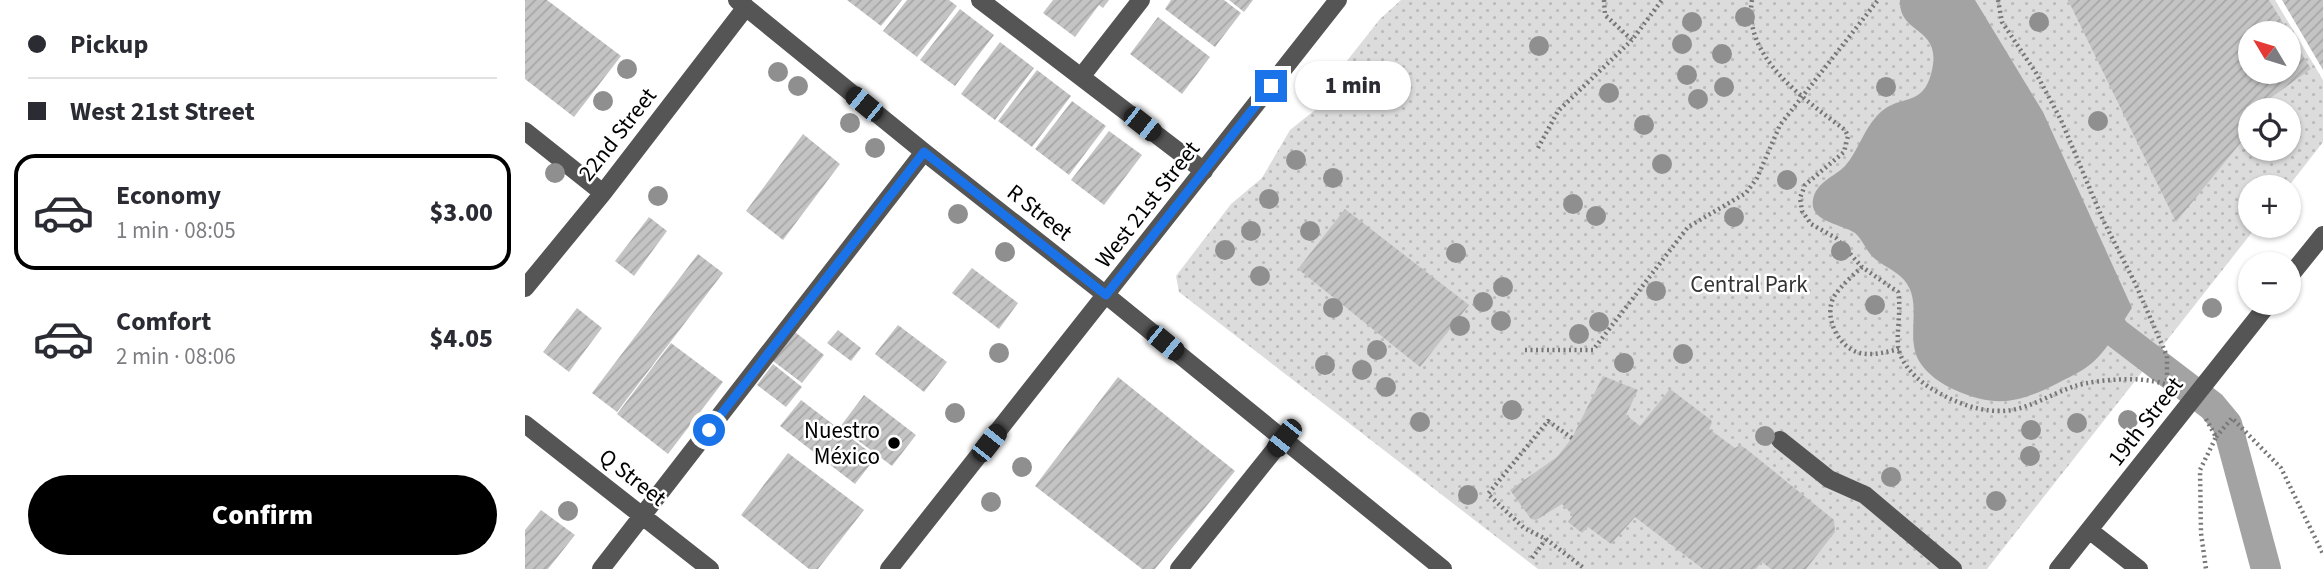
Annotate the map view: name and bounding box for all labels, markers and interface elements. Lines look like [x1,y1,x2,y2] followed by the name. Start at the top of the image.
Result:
[2238,21,2301,84] north arrow
[2238,21,2301,315] map controls
[70,26,148,63] text: Pickup
[1295,62,1411,110] callout: 1 min
[1325,69,1381,102] text: 1 min
[1255,70,1287,102] route end
[570,80,665,188] street label: 22nd Street
[842,83,887,125] car
[70,93,255,130] text: West 21st Street
[2238,98,2301,161] button: locate
[1119,103,1166,145] car
[1087,134,1208,275] street label: West 21st Street
[2238,175,2301,238] button: +
[1000,176,1080,249] street label: R Street
[116,177,221,214] text: Economy
[32,181,95,244] icon: car
[429,194,493,231] text: $3.00
[116,214,236,247] text: 1 min · 08:05
[2238,252,2301,315] button: −
[1690,268,1808,301] park label: Central Park
[116,303,211,340] text: Comfort
[32,307,95,370] icon: car
[429,320,493,357] text: $4.05
[1143,322,1188,364] car
[116,340,236,373] text: 2 min · 08:06
[2100,369,2191,473] street label: 19th Street
[693,414,725,446] route start
[804,414,880,473] place label: Nuestro México
[1263,415,1306,461] car
[968,420,1011,466] car
[886,435,902,451] marker: Nuestro México
[592,441,674,514] street label: Q Street
[28,475,497,555] button: Confirm

